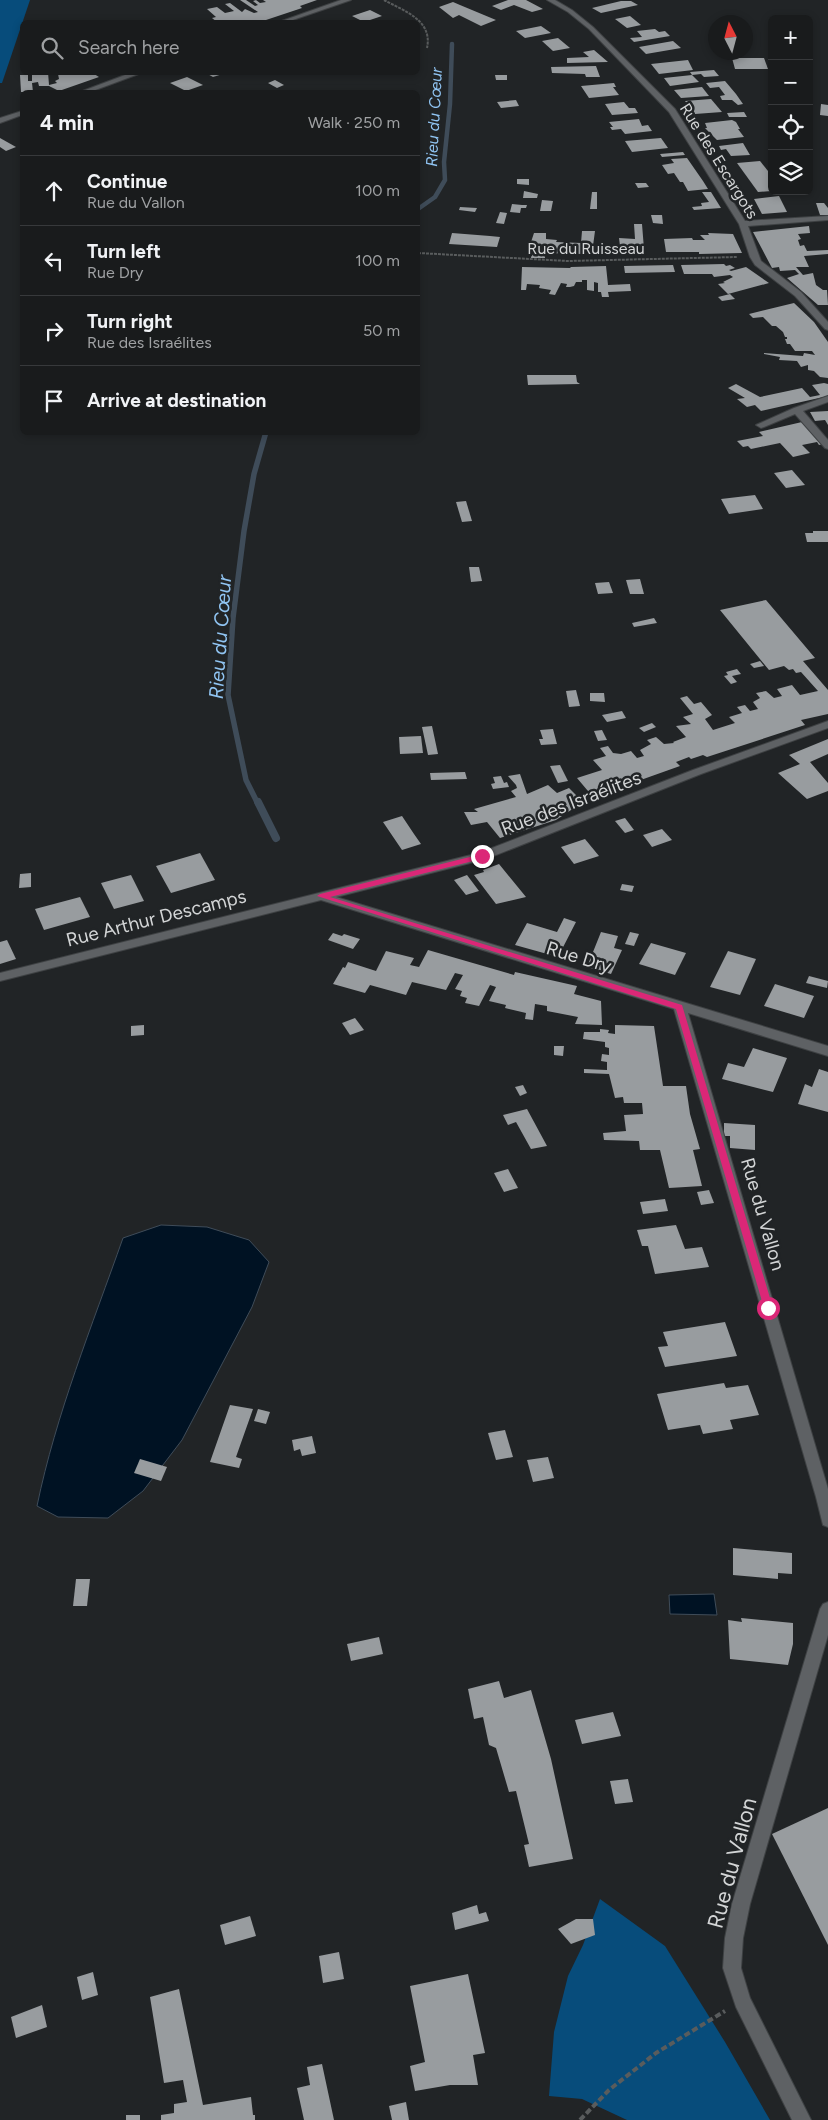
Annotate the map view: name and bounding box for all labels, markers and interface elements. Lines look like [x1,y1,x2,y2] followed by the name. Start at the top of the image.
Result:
[708,15,753,60] north arrow
[768,15,813,195] map controls
[768,15,813,60] button: +
[20,20,420,75] search box
[38,34,66,62] icon: search
[78,36,180,59] text: Search here
[768,60,813,105] button: −
[422,66,446,167] water label: Rieu du Cœur
[676,100,762,222] street label: Rue des Escargots
[768,105,813,150] button: locate
[40,110,94,135] text: 4 min
[308,113,400,132] text: Walk · 250 m
[768,150,813,195] button: layers
[87,170,167,193] text: Continue
[40,177,68,205] icon: ahead
[355,181,400,200] text: 100 m
[87,193,185,212] text: Rue du Vallon
[527,239,645,258] street label: Rue du Ruisseau
[87,240,161,263] text: Turn left
[40,247,68,275] icon: left
[355,251,400,270] text: 100 m
[87,263,143,282] text: Rue Dry
[87,310,173,333] text: Turn right
[40,317,68,345] icon: right
[363,321,400,340] text: 50 m
[87,333,212,352] text: Rue des Israélites
[40,387,68,415] icon: arrive
[87,389,266,412] text: Arrive at destination
[204,573,236,700] water label: Rieu du Cœur
[498,766,644,840] street label: Rue des Israélites
[471,845,494,868] route end
[64,884,249,952] street label: Rue Arthur Descamps
[544,936,614,978] street label: Rue Dry
[736,1155,790,1273] street label: Rue du Vallon
[757,1297,780,1320] route start
[702,1795,762,1931] street label: Rue du Vallon

